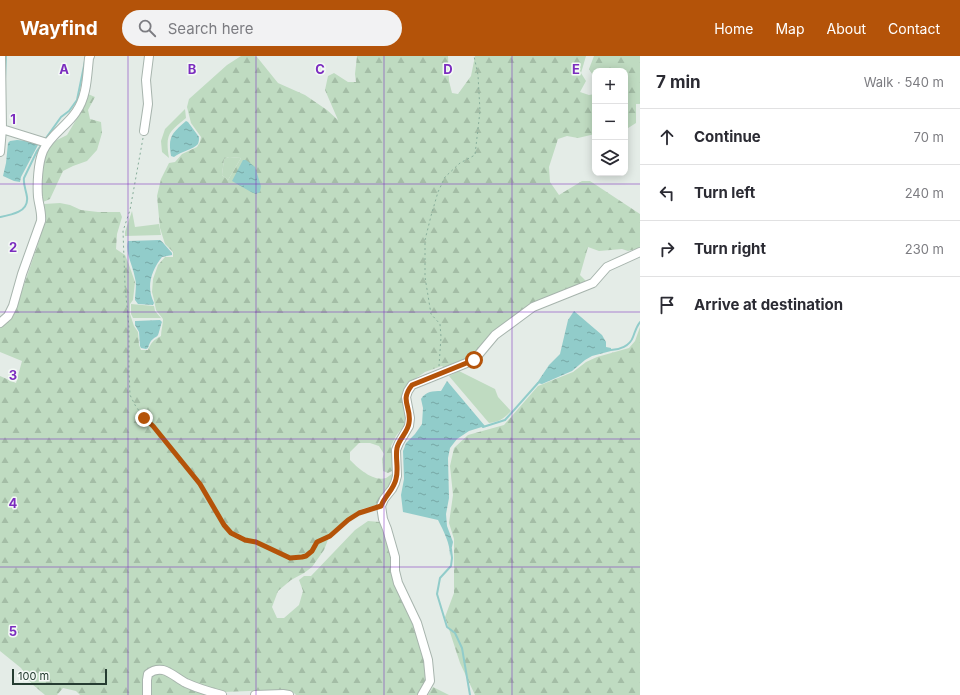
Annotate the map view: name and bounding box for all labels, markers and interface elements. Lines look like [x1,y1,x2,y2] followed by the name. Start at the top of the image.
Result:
[122,10,402,46] search box
[20,17,98,40] text: Wayfind
[136,17,158,39] icon: search
[168,19,253,38] text: Search here
[714,20,753,37] text: Home
[775,20,805,37] text: Map
[827,20,866,37] text: About
[888,20,940,37] text: Contact
[59,61,69,77] text: A
[188,61,197,77] text: B
[315,61,325,77] text: C
[443,61,453,77] text: D
[572,61,580,77] text: E
[592,68,628,176] map controls
[592,68,628,104] button: +
[656,72,701,92] text: 7 min
[864,74,944,90] text: Walk · 540 m
[592,104,628,140] button: −
[10,111,16,127] text: 1
[656,126,678,148] icon: ahead
[694,127,761,146] text: Continue
[914,129,944,145] text: 70 m
[592,140,628,176] button: layers
[656,182,678,204] icon: left
[694,183,755,202] text: Turn left
[905,185,944,201] text: 240 m
[656,238,678,260] icon: right
[9,239,17,255] text: 2
[694,239,766,258] text: Turn right
[905,241,944,257] text: 230 m
[656,294,678,316] icon: arrive
[694,295,843,314] text: Arrive at destination
[465,351,483,369] route start
[9,367,17,383] text: 3
[135,409,153,427] route end
[9,495,18,511] text: 4
[9,623,17,639] text: 5
[12,667,107,686] scale bar
[18,669,49,683] text: 100 m

